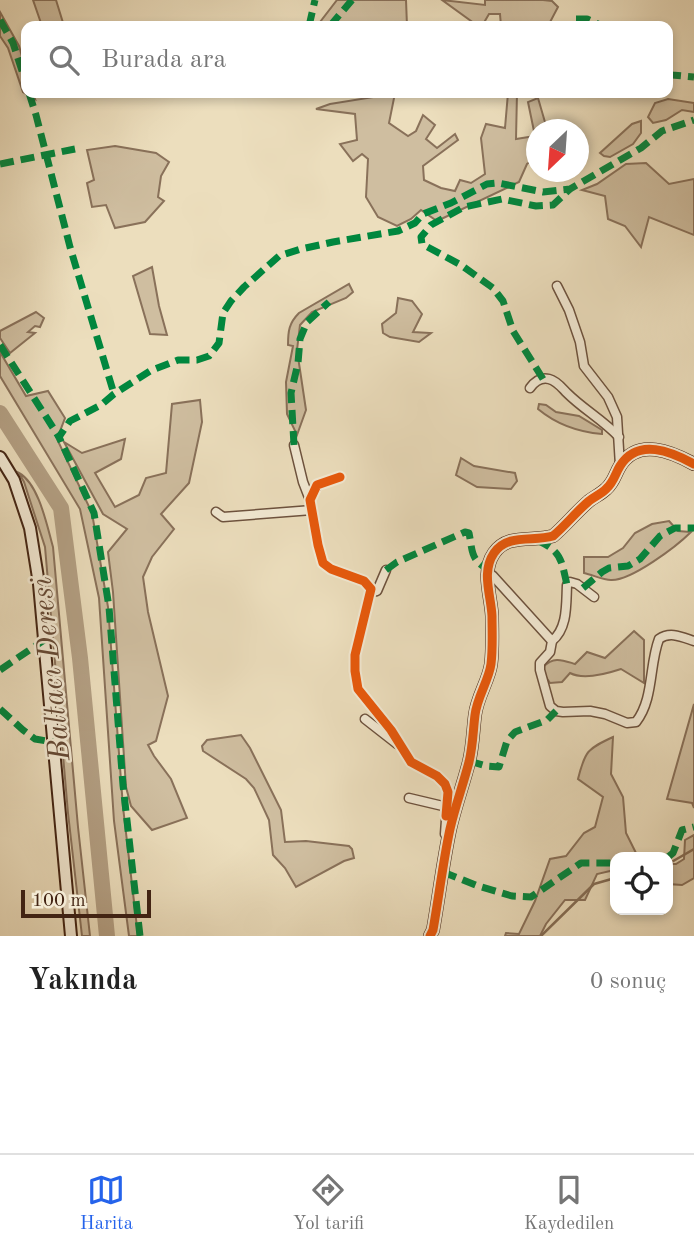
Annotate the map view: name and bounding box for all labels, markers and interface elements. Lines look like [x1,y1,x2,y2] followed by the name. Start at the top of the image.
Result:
[21,21,673,98] search box
[45,41,83,79] icon: search
[101,47,226,73] text: Burada ara
[526,119,589,182] north arrow
[27,575,77,763] water label: Baltacı Deresi
[610,852,673,915] map controls
[610,852,673,915] button: locate
[21,887,150,919] scale bar
[32,892,85,911] text: 100 m
[28,966,137,996] text: Yakında
[590,970,666,993] text: 0 sonuç
[80,1171,133,1236] tab: Harita
[293,1171,364,1236] tab: Yol tarifi
[524,1171,614,1236] tab: Kaydedilen

